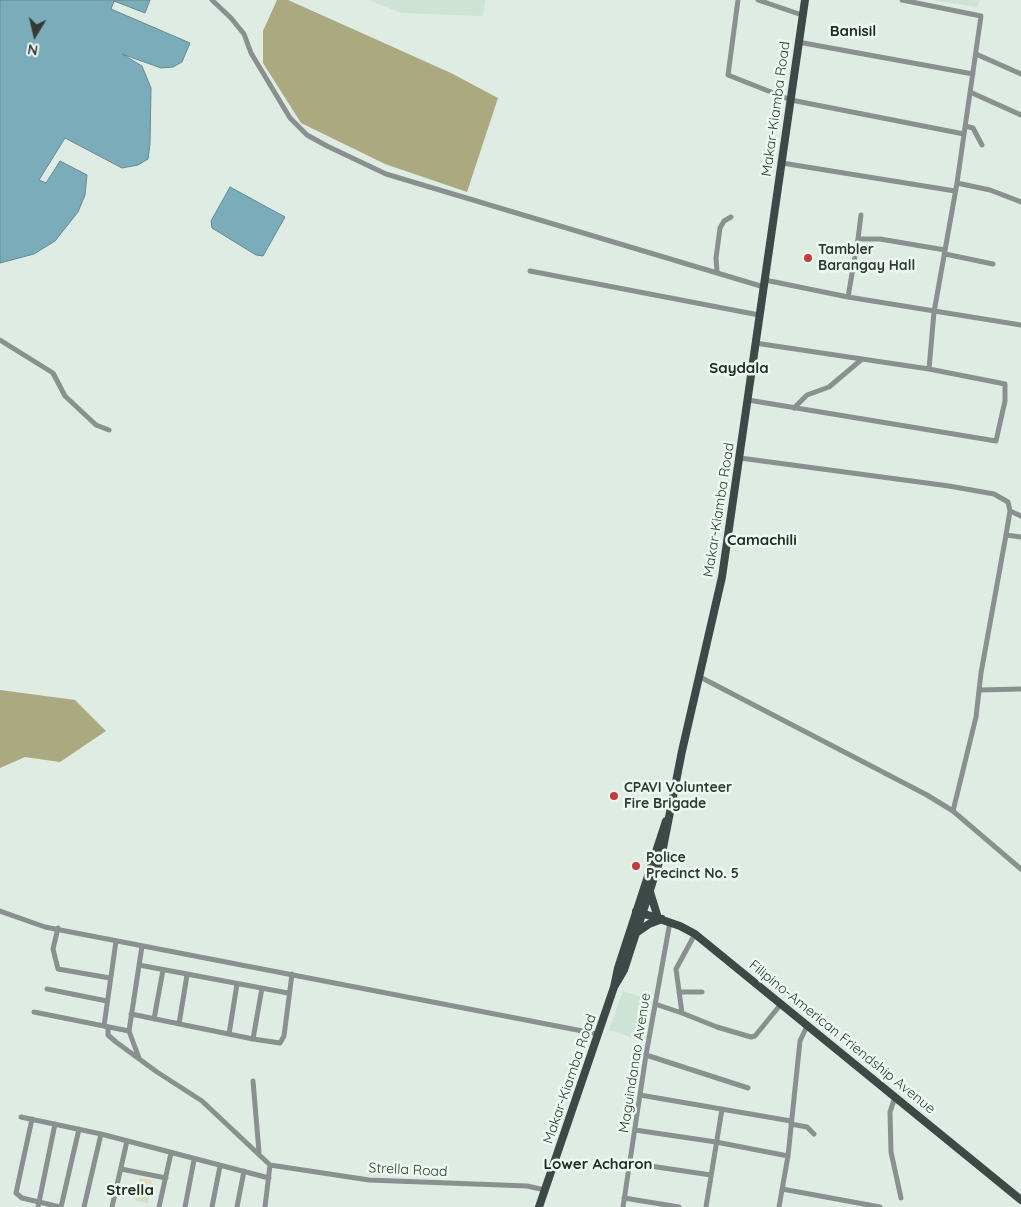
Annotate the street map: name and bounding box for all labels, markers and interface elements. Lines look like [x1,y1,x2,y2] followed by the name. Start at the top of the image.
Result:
[10,10,60,60] north arrow
[830,22,876,40] district label: Banisil
[26,40,39,60] text: N
[758,40,794,178] street label: Makar-Kiamba Road
[818,242,915,274] place label: Tambler Barangay Hall
[802,252,814,264] marker: Tambler Barangay Hall
[709,359,769,377] district label: Saydala
[700,441,738,579] street label: Makar-Kiamba Road
[727,531,797,549] district label: Camachili
[624,780,732,812] place label: CPAVI Volunteer Fire Brigade
[608,790,620,802] marker: CPAVI Volunteer Fire Brigade
[646,850,739,882] place label: Police Precinct No. 5
[630,860,642,872] marker: Police Precinct No. 5
[745,957,939,1117] street label: Filipino-American Friendship Avenue
[616,992,654,1134] street label: Maguindanao Avenue
[540,1012,600,1146] street label: Makar-Kiamba Road
[544,1155,652,1173] district label: Lower Acharon
[368,1160,448,1180] street label: Strella Road
[106,1181,154,1199] district label: Strella

